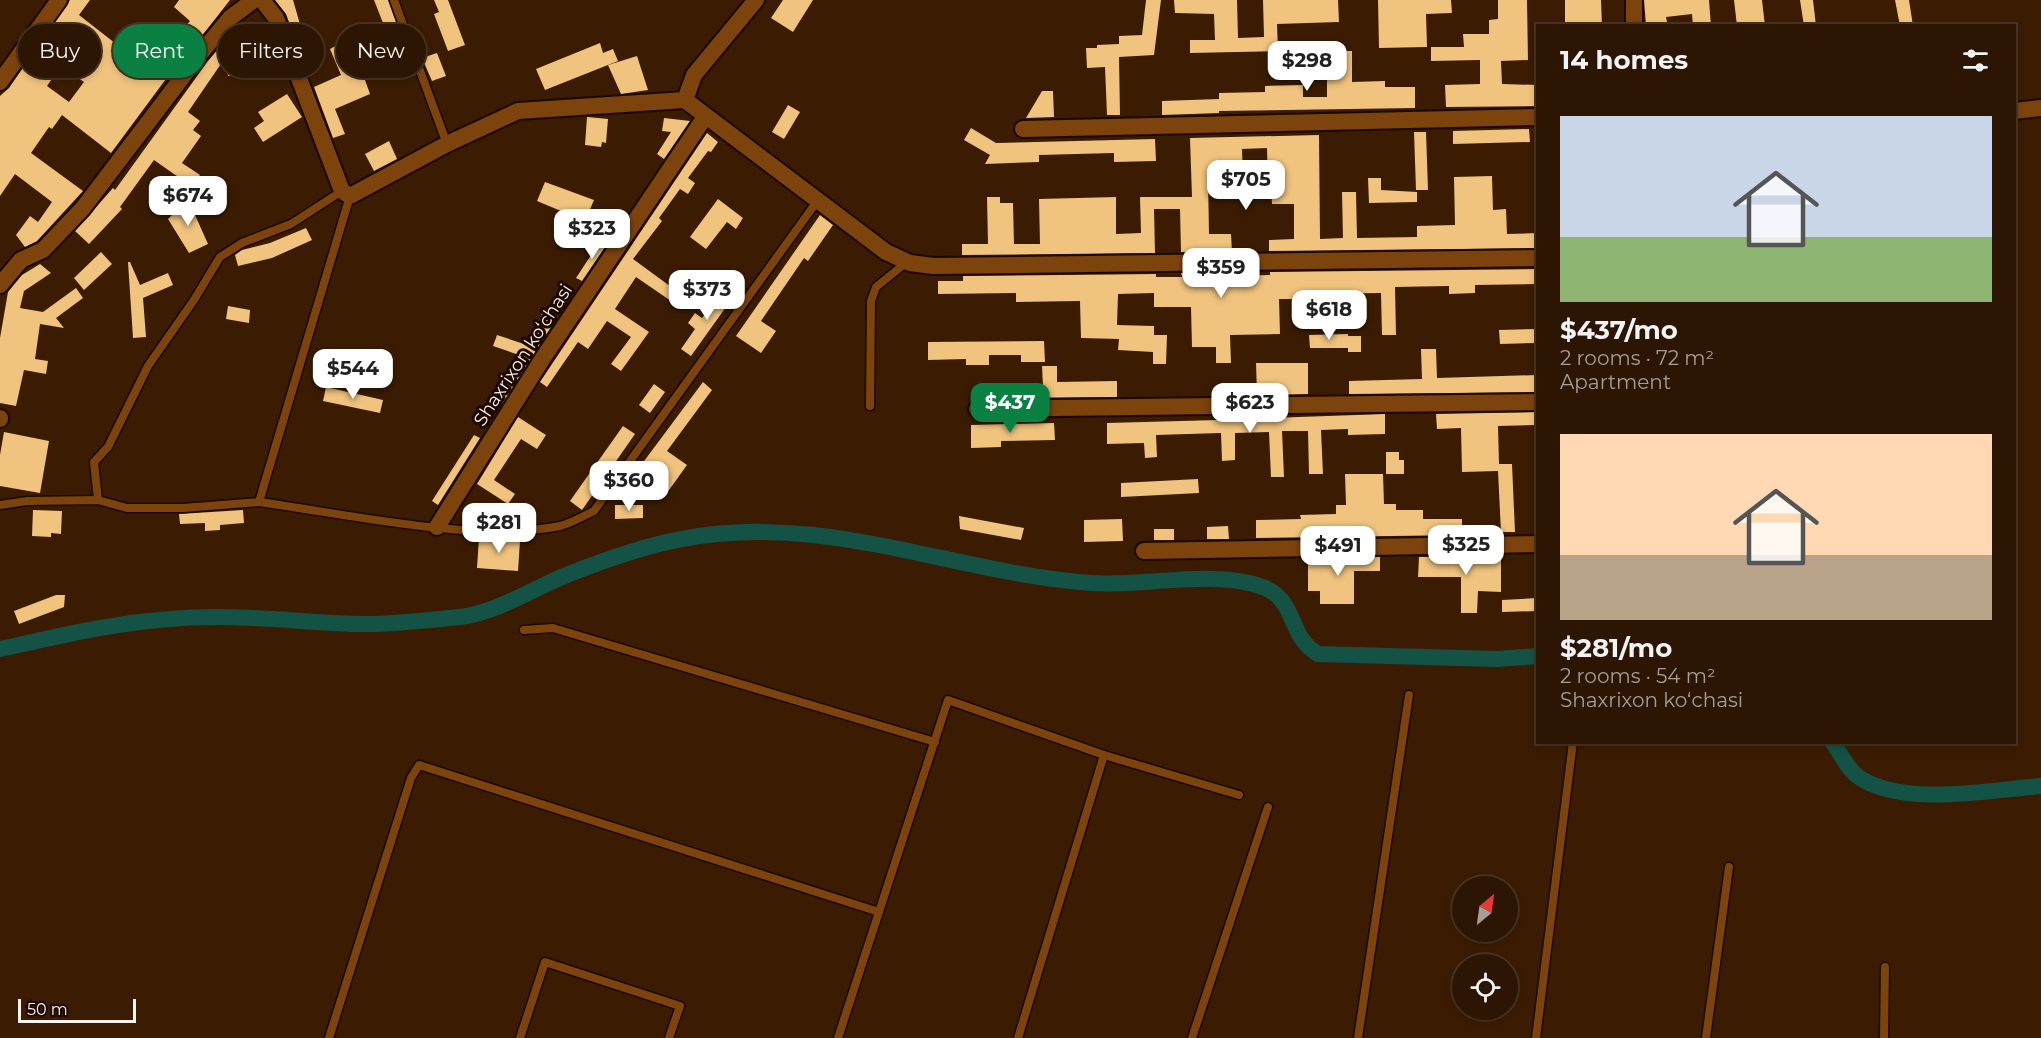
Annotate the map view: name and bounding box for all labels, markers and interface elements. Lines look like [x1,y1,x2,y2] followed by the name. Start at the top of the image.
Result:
[18,24,101,78] chip: Buy
[113,24,206,78] chip: Rent
[218,24,324,78] chip: Filters
[336,24,426,78] chip: New
[1271,41,1343,92] pin: $298
[1560,44,1688,76] text: 14 homes
[1959,44,1992,77] icon: filters
[1282,48,1332,72] text: $298
[1722,155,1830,263] icon: home
[1210,160,1282,211] pin: $705
[1221,167,1271,191] text: $705
[152,176,224,227] pin: $674
[163,183,213,207] text: $674
[556,209,628,260] pin: $323
[568,216,616,240] text: $323
[1185,248,1257,299] pin: $359
[1197,255,1245,279] text: $359
[671,270,743,321] pin: $373
[683,277,731,301] text: $373
[469,280,577,430] street label: Shaxrixon koʻchasi
[1293,290,1365,341] pin: $618
[1306,297,1352,321] text: $618
[1560,314,1678,346] text: $437/mo
[1560,346,1714,370] text: 2 rooms · 72 m²
[317,349,389,400] pin: $544
[327,356,379,380] text: $544
[1560,370,1671,394] text: Apartment
[974,383,1046,434] pin: $437
[1214,383,1286,434] pin: $623
[985,390,1035,414] text: $437
[1225,390,1275,414] text: $623
[593,461,665,512] pin: $360
[604,468,654,492] text: $360
[1722,473,1830,581] icon: home
[463,503,535,554] pin: $281
[476,510,522,534] text: $281
[1430,525,1502,576] pin: $325
[1302,526,1374,577] pin: $491
[1442,532,1490,556] text: $325
[1314,533,1362,557] text: $491
[1560,632,1672,664] text: $281/mo
[1560,664,1716,688] text: 2 rooms · 54 m²
[1560,688,1743,712] text: Shaxrixon koʻchasi
[1452,876,1518,942] north arrow
[1452,876,1518,1020] map controls
[1452,954,1518,1020] button: locate
[18,996,136,1024] scale bar
[27,1000,68,1019] text: 50 m

